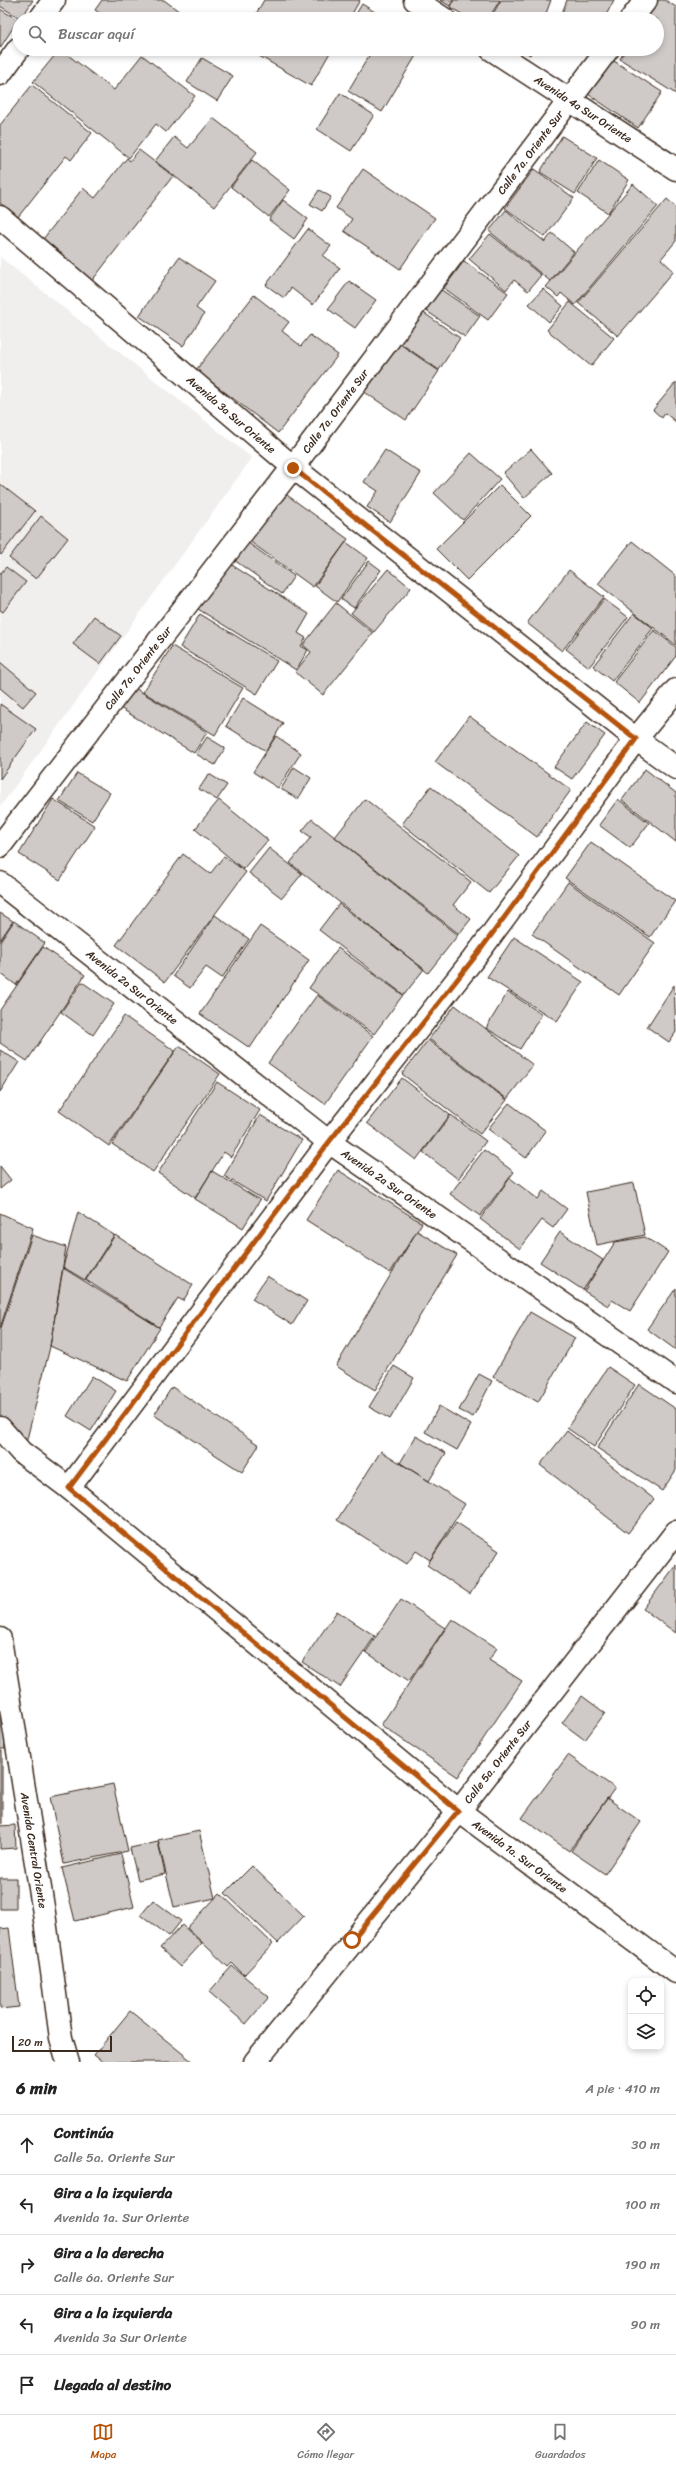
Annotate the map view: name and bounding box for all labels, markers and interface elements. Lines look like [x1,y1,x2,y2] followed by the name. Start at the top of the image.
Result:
[12,12,664,56] search box
[58,21,135,47] text: Buscar aquí
[26,23,48,45] icon: search
[529,70,636,148] street label: Avenida 4a Sur Oriente
[492,105,570,199] street label: Calle 7a. Oriente Sur
[297,364,375,458] street label: Calle 7a. Oriente Sur
[181,370,280,459] street label: Avenida 3a Sur Oriente
[284,459,302,477] route end
[99,621,177,714] street label: Calle 7a. Oriente Sur
[81,944,182,1030] street label: Avenida 2a Sur Oriente
[336,1144,441,1224] street label: Avenida 2a Sur Oriente
[459,1715,538,1808] street label: Calle 5a. Oriente Sur
[15,1790,52,1910] street label: Avenida Central Oriente
[467,1814,572,1899] street label: Avenida 1a. Sur Oriente
[343,1931,361,1949] route start
[628,1978,664,2050] map controls
[628,1978,664,2014] button: locate
[628,2014,664,2050] button: layers
[18,2033,43,2052] text: 20 m
[12,2034,112,2053] scale bar
[16,2073,57,2103] text: 6 min
[585,2077,660,2100] text: A pie · 410 m
[54,2120,113,2146] text: Continúa
[631,2133,660,2156] text: 30 m
[16,2134,38,2156] icon: ahead
[54,2146,174,2169] text: Calle 5a. Oriente Sur
[54,2180,172,2206] text: Gira a la izquierda
[625,2193,660,2216] text: 100 m
[16,2194,38,2216] icon: left
[54,2206,189,2229] text: Avenida 1a. Sur Oriente
[54,2240,164,2266] text: Gira a la derecha
[625,2253,660,2276] text: 190 m
[16,2254,38,2276] icon: right
[54,2266,174,2289] text: Calle 6a. Oriente Sur
[54,2300,172,2326] text: Gira a la izquierda
[630,2313,660,2336] text: 90 m
[16,2314,38,2336] icon: left
[54,2326,187,2349] text: Avenida 3a Sur Oriente
[54,2372,171,2398] text: Llegada al destino
[16,2374,38,2396] icon: arrive
[90,2421,116,2464] tab: Mapa
[297,2421,354,2464] tab: Cómo llegar
[535,2421,586,2464] tab: Guardados

